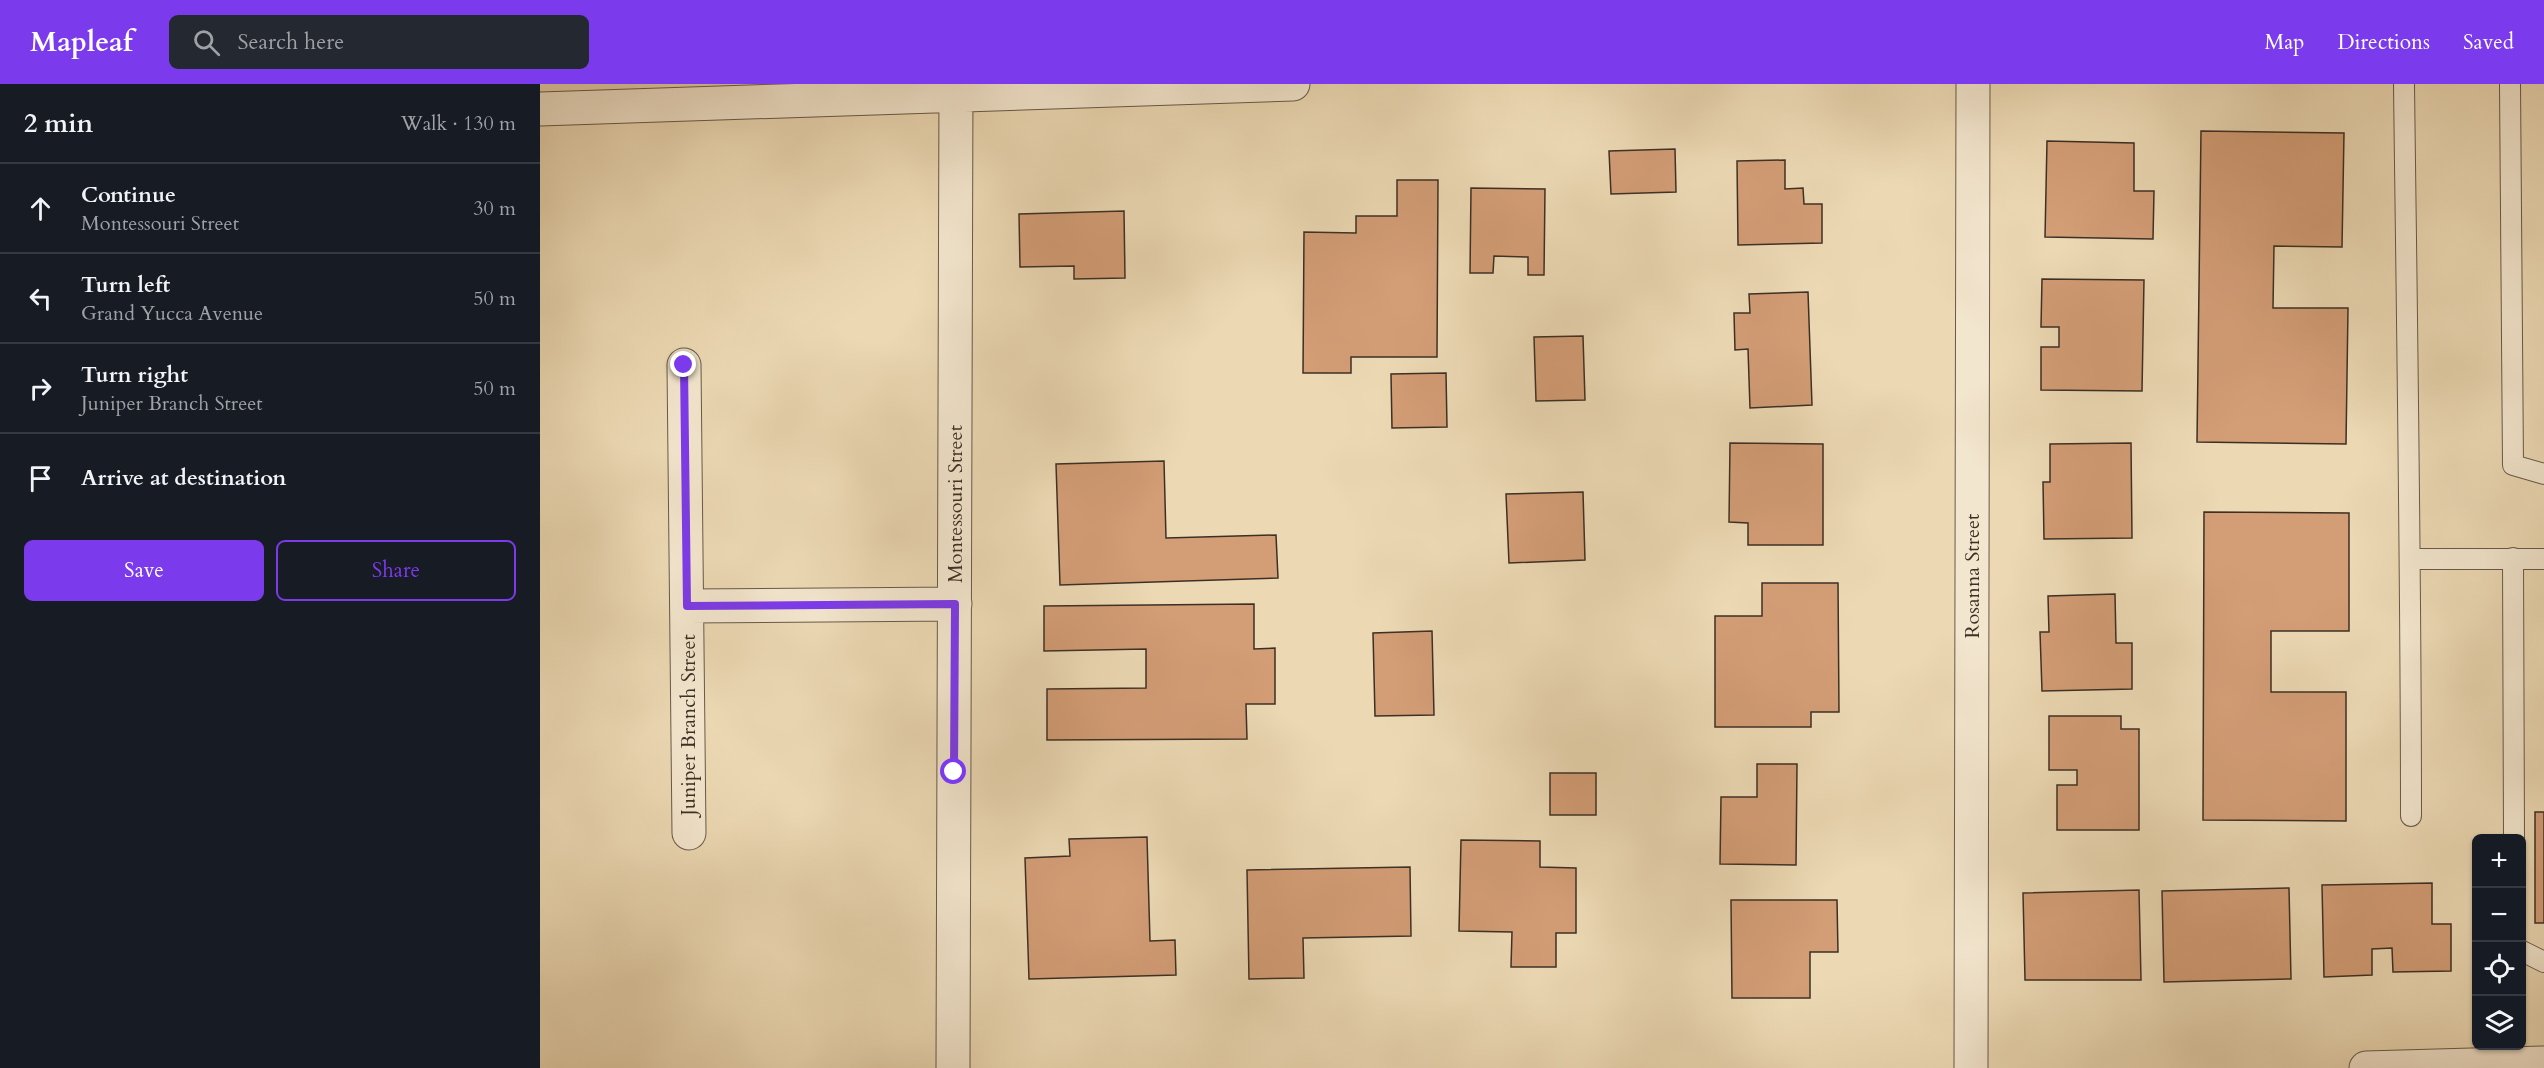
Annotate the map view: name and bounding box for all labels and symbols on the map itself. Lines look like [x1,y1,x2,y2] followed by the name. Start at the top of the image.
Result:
[670,351,696,377] route end
[942,424,969,583] street label: Montessouri Street
[1959,513,1986,638] street label: Rosanna Street
[675,634,702,819] street label: Juniper Branch Street
[940,758,966,784] route start

